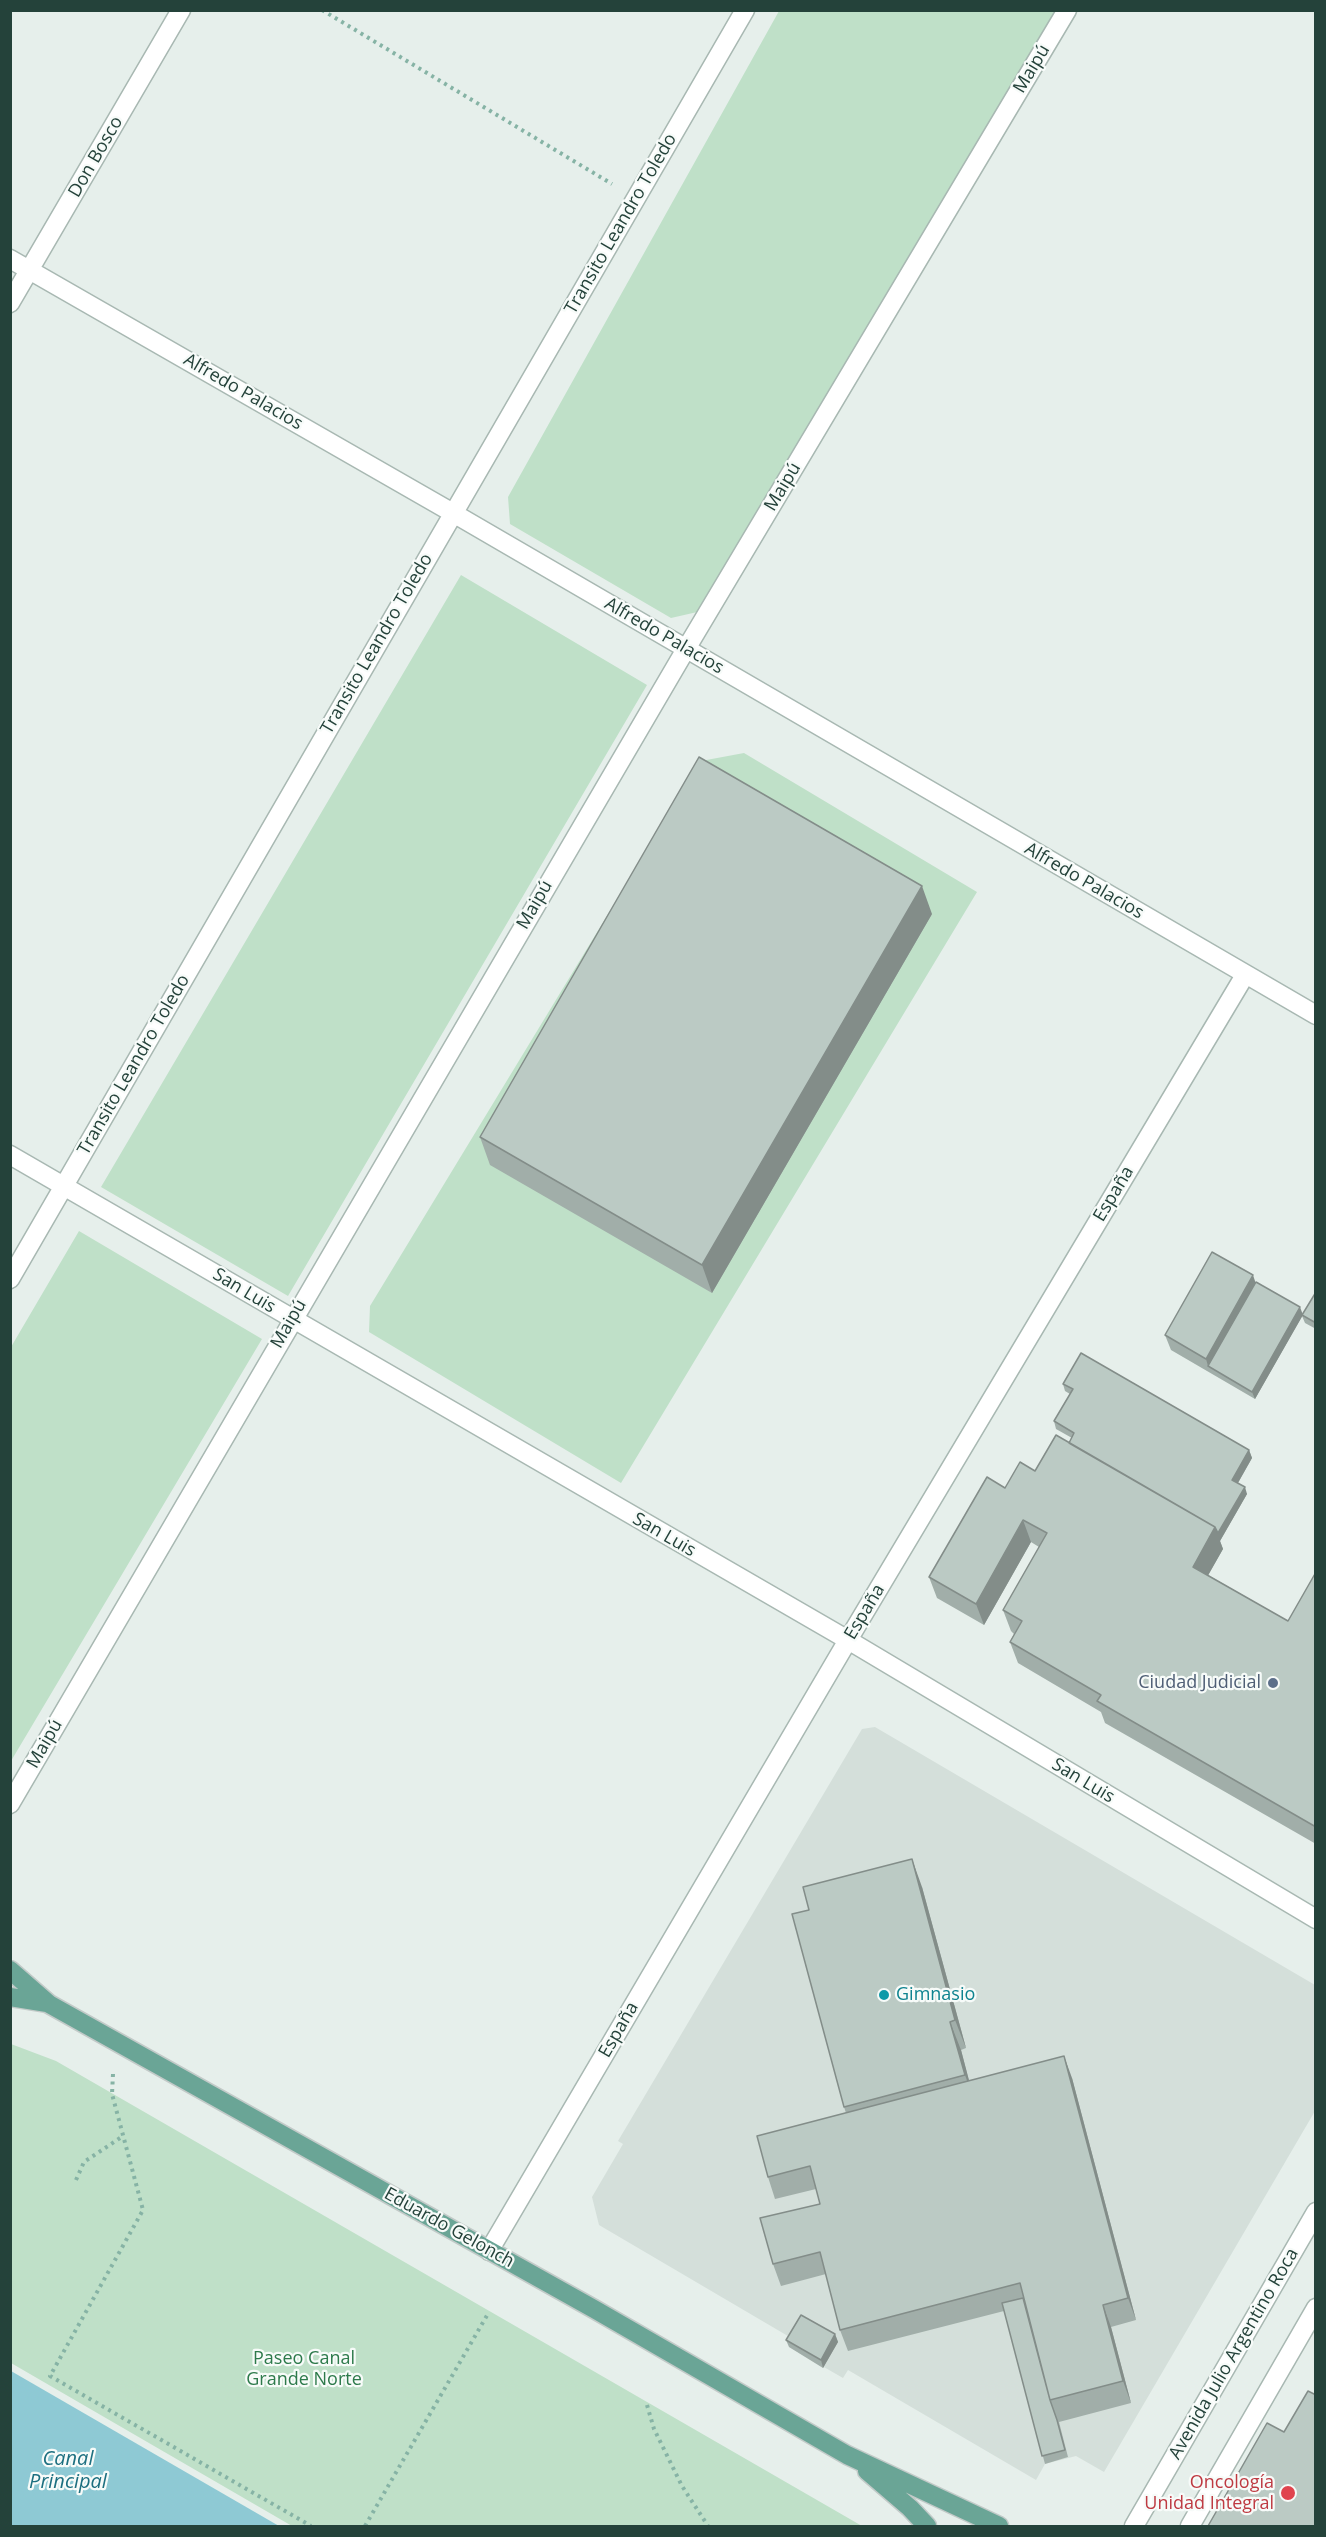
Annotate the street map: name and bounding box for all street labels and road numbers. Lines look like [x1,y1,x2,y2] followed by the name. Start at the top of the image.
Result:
[1009,41,1055,97] street label: Maipú
[64,113,128,201] street label: Don Bosco
[560,130,682,318] street label: Transito Leandro Toledo
[180,349,306,435] street label: Alfredo Palacios
[760,459,806,515] street label: Maipú
[316,550,438,738] street label: Transito Leandro Toledo
[601,593,727,679] street label: Alfredo Palacios
[1021,838,1147,924] street label: Alfredo Palacios
[512,877,558,933] street label: Maipú
[73,971,195,1159] street label: Transito Leandro Toledo
[1089,1162,1139,1226] street label: España
[209,1264,279,1318] street label: San Luis
[266,1296,312,1352] street label: Maipú
[629,1508,699,1562] street label: San Luis
[840,1580,890,1644] street label: España
[22,1716,68,1772] street label: Maipú
[1048,1754,1118,1808] street label: San Luis
[594,1998,644,2062] street label: España
[380,2183,518,2273] street label: Eduardo Gelonch
[1165,2245,1303,2463] street label: Avenida Julio Argentino Roca

